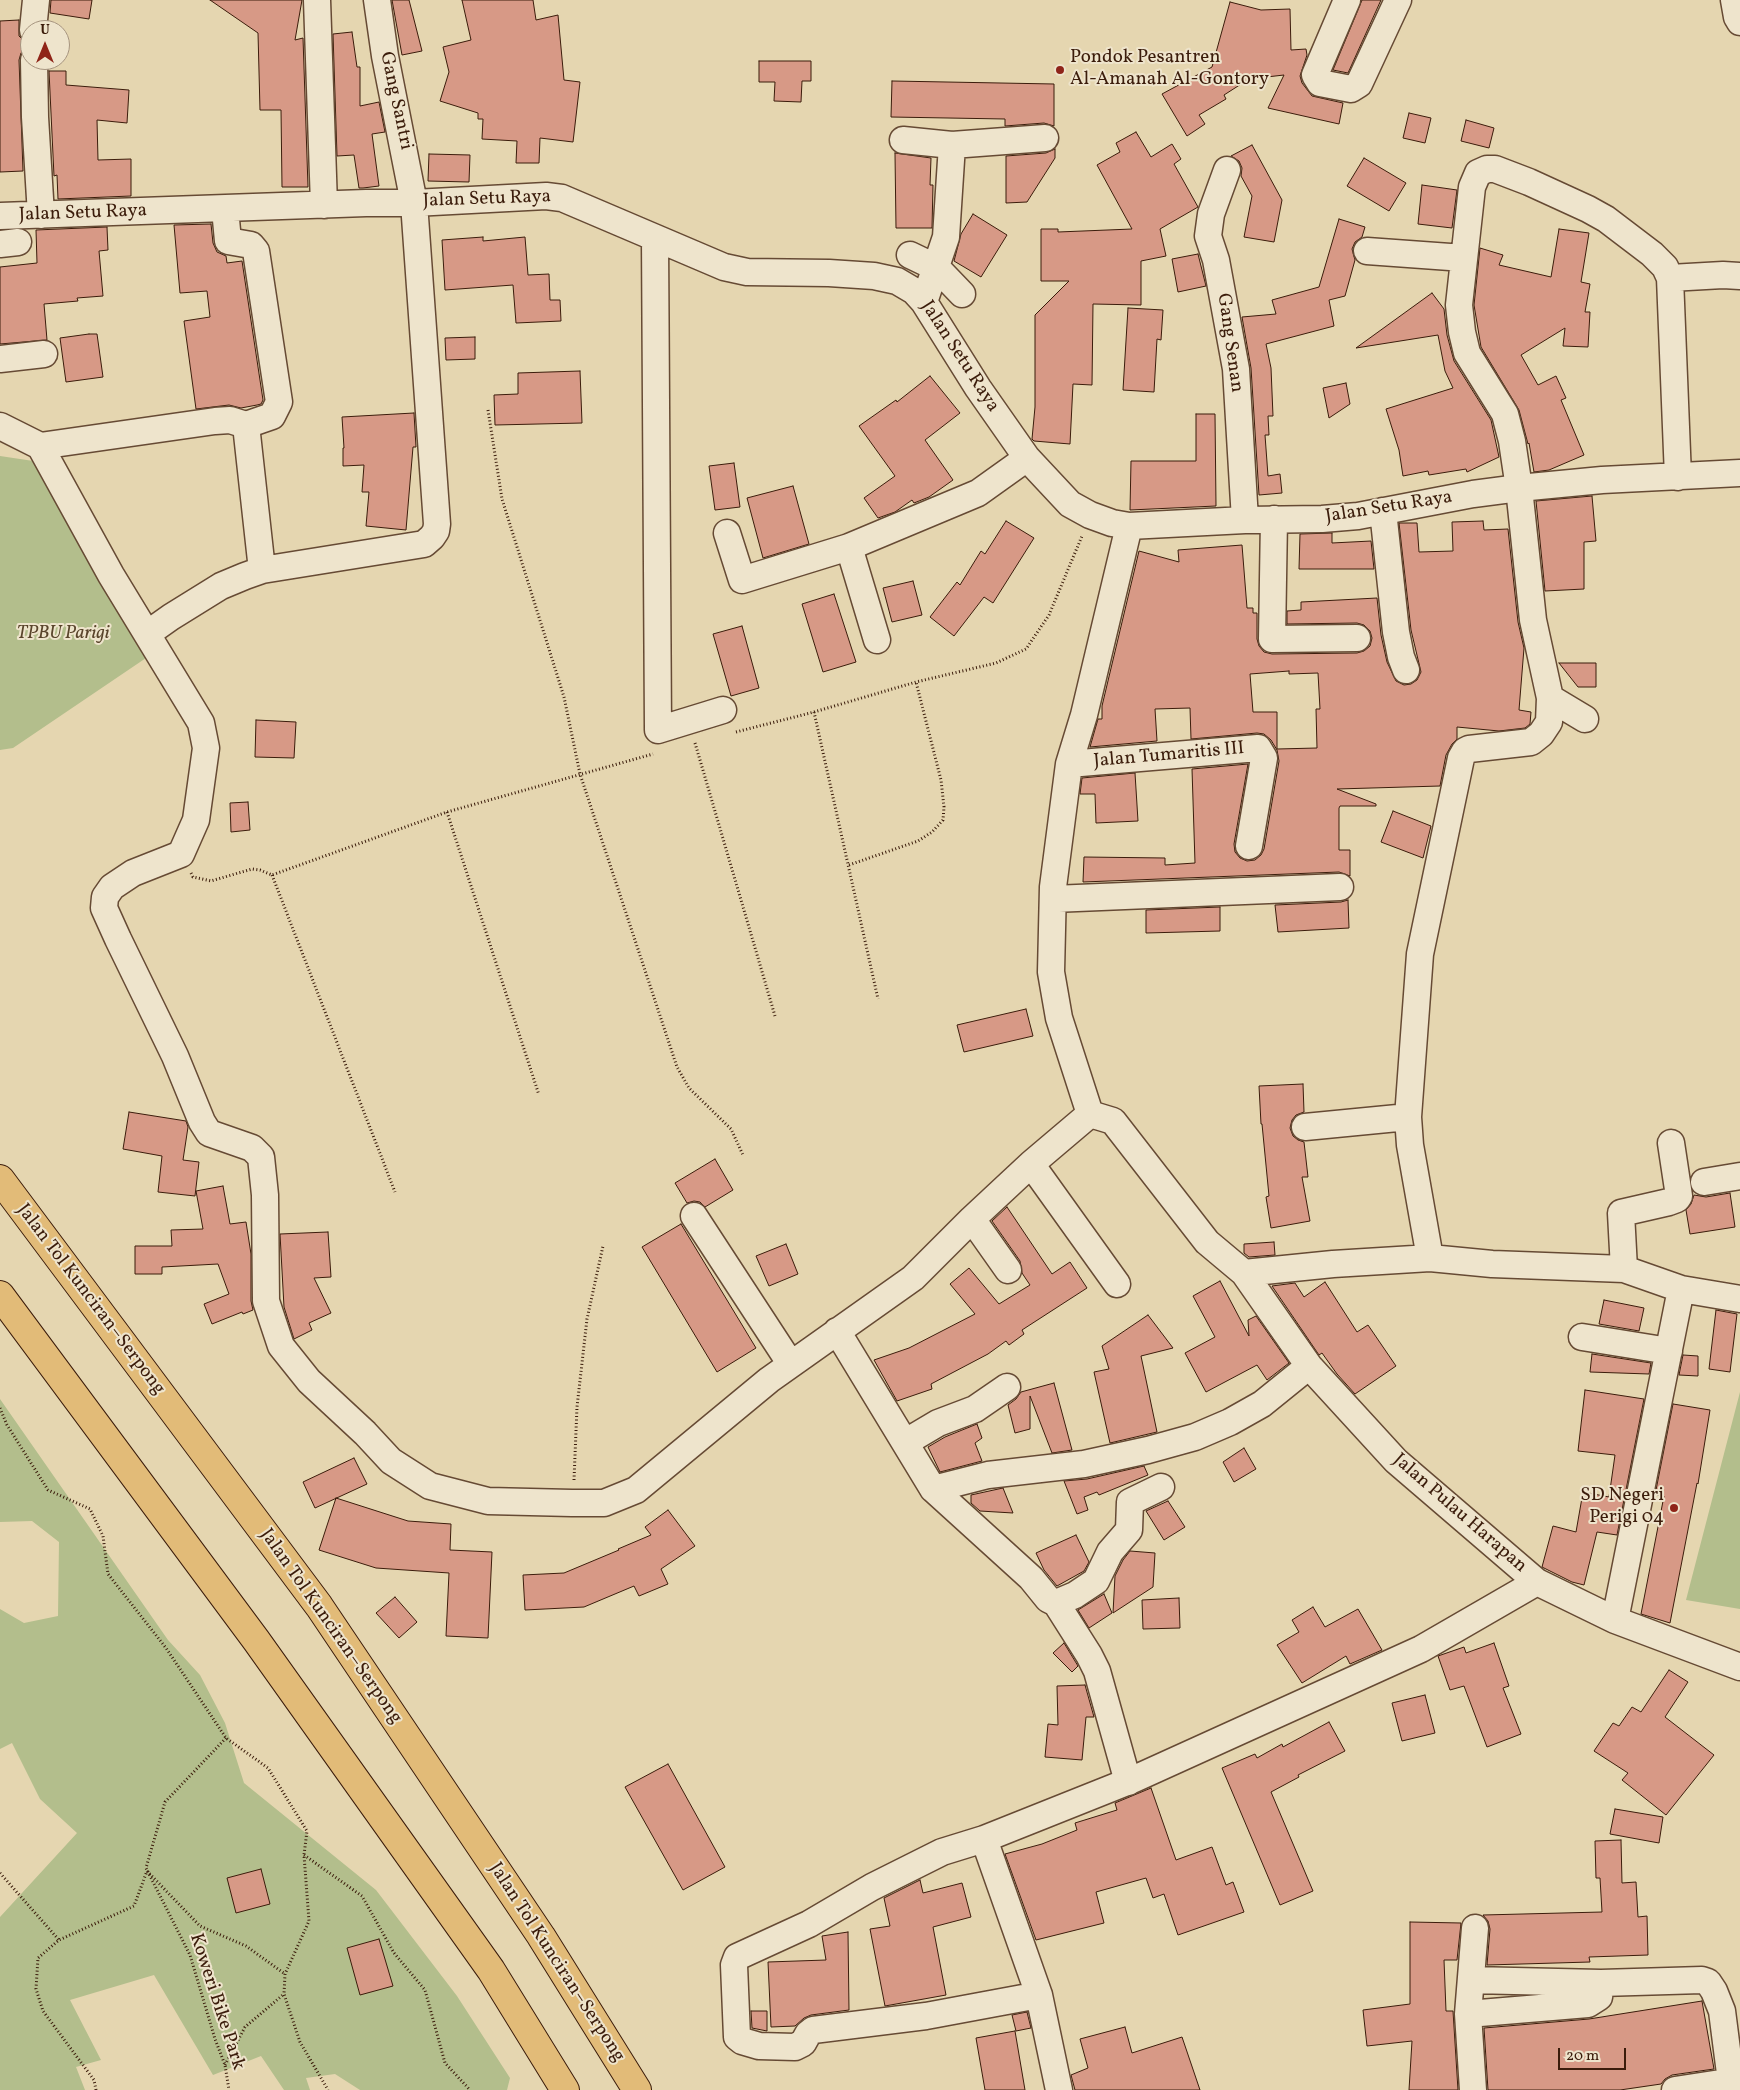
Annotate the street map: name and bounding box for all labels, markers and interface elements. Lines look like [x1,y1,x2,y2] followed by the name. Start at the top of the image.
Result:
[20,20,70,70] north arrow
[40,21,50,40] text: U
[1070,48,1269,92] place label: Pondok Pesantren Al-Amanah Al-Gontory
[373,50,417,152] street label: Gang Santri
[1054,64,1066,76] marker: Pondok Pesantren Al-Amanah Al-Gontory
[422,186,552,214] street label: Jalan Setu Raya
[18,200,148,228] street label: Jalan Setu Raya
[1211,292,1247,394] street label: Gang Senan
[914,297,1004,417] street label: Jalan Setu Raya
[1324,487,1454,529] street label: Jalan Setu Raya
[17,624,109,646] park label: TPBU Parigi
[1093,738,1245,774] street label: Jalan Tumaritis III
[11,1200,169,1400] street label: Jalan Tol Kunciran–Serpong
[1387,1450,1531,1578] street label: Jalan Pulau Harapan
[1580,1486,1664,1530] place label: SD Negeri Perigi 04
[1668,1502,1680,1514] marker: SD Negeri Perigi 04
[254,1525,406,1729] street label: Jalan Tol Kunciran–Serpong
[483,1859,629,2067] street label: Jalan Tol Kunciran–Serpong
[183,1931,249,2073] street label: Koweri Bike Park
[1560,2038,1628,2070] scale bar
[1566,2046,1599,2067] text: 20 m

